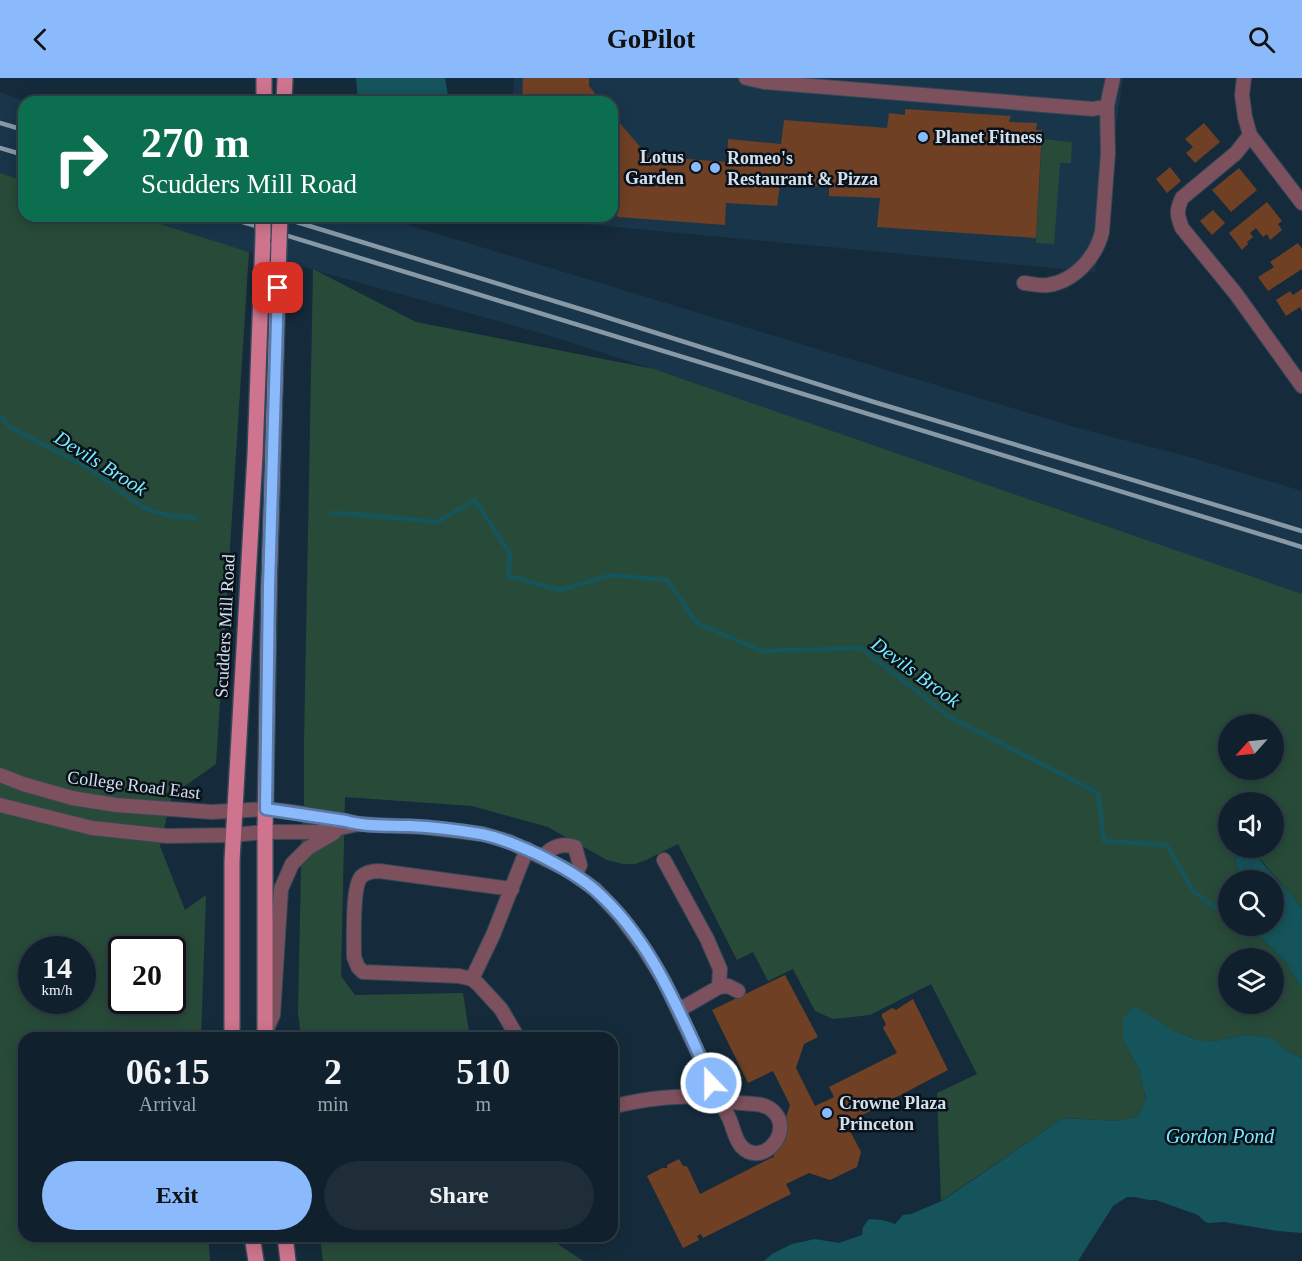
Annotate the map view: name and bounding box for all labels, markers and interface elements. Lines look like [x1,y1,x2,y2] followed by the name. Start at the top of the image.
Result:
[24,23,57,56] icon: back
[1245,23,1278,56] icon: search
[607,24,695,54] text: GoPilot
[42,120,120,198] icon: right
[141,120,250,166] text: 270 m
[935,127,1043,147] place label: Planet Fitness
[916,130,930,144] marker: Planet Fitness
[625,147,684,188] place label: Lotus Garden
[727,148,878,189] place label: Romeo's Restaurant & Pizza
[689,160,703,174] marker: Lotus Garden
[708,161,722,175] marker: Romeo's Restaurant & Pizza
[141,169,357,199] text: Scudders Mill Road
[252,262,303,313] pin
[261,271,294,304] icon: arrive
[50,426,152,501] water label: Devils Brook
[211,554,239,698] street label: Scudders Mill Road
[867,632,966,712] water label: Devils Brook
[1218,714,1284,780] north arrow
[1218,714,1284,1014] map controls
[66,767,202,803] street label: College Road East
[1218,792,1284,858] button: sound
[1218,870,1284,936] button: search
[108,936,186,1014] speed limit sign: 20
[1218,948,1284,1014] button: layers
[42,951,72,984] text: 14
[42,982,72,998] text: km/h
[679,1051,743,1115] position arrow
[126,1052,210,1092] text: 06:15
[324,1052,342,1092] text: 2
[456,1052,510,1092] text: 510
[139,1093,197,1115] text: Arrival
[317,1093,349,1115] text: min
[476,1093,491,1115] text: m
[839,1093,946,1134] place label: Crowne Plaza Princeton
[820,1106,834,1120] marker: Crowne Plaza Princeton
[1166,1125,1275,1147] water label: Gordon Pond
[42,1161,312,1230] button: Exit
[324,1161,594,1230] button: Share

